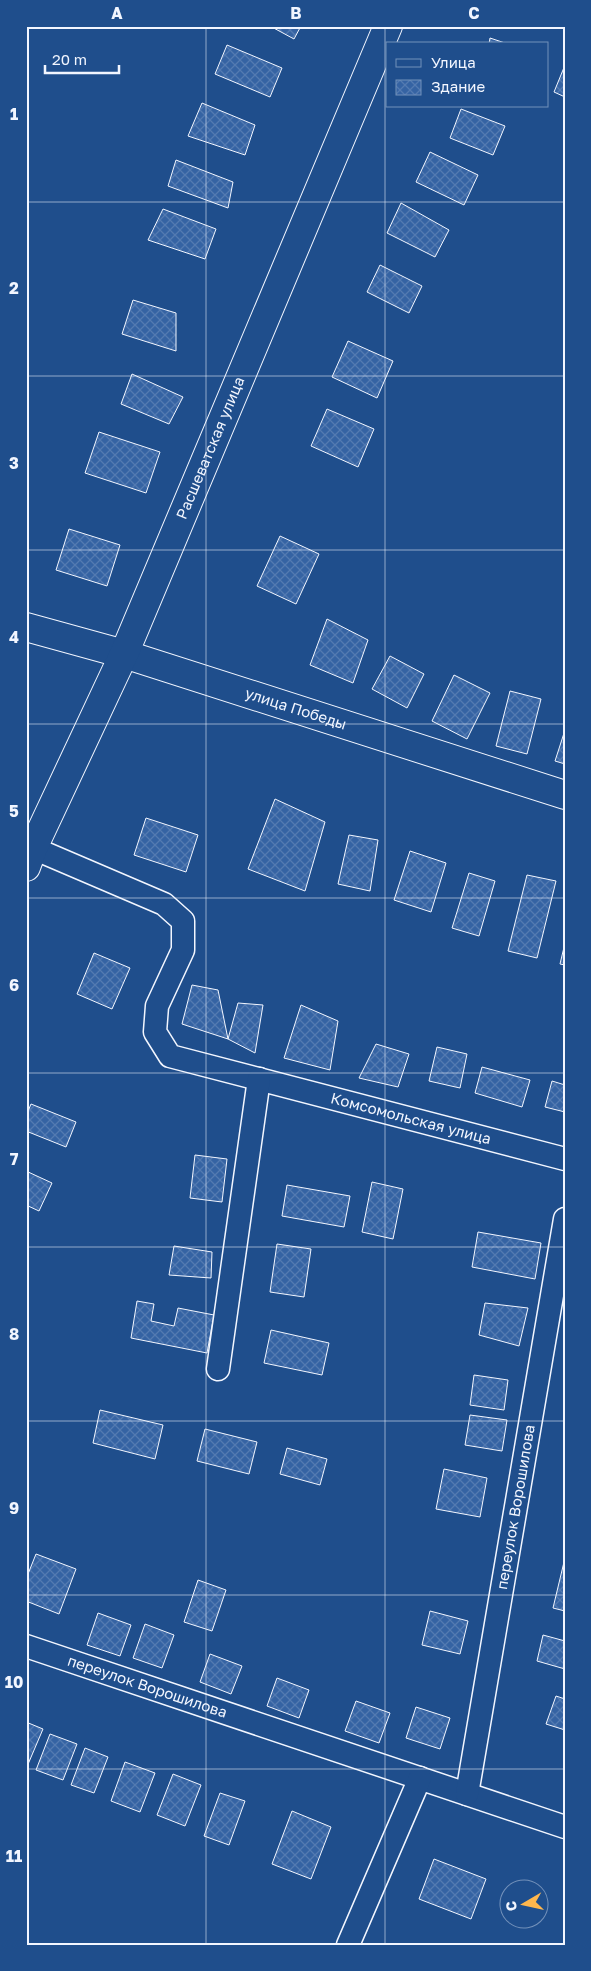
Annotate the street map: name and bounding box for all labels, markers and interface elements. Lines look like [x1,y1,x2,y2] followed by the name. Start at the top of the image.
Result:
[111,3,123,23] text: A
[290,3,302,23] text: B
[468,3,480,23] text: C
[45,42,119,74] scale bar
[386,42,548,108] legend
[52,50,87,68] text: 20 m
[431,53,476,71] text: Улица
[431,77,485,95] text: Здание
[10,104,18,124] text: 1
[9,278,19,298] text: 2
[172,374,248,522] street label: Расшеватская улица
[9,453,19,473] text: 3
[9,627,19,647] text: 4
[243,683,349,733] street label: улица Победы
[9,801,19,821] text: 5
[9,975,19,995] text: 6
[329,1088,493,1147] street label: Комсомольская улица
[10,1149,19,1169] text: 7
[9,1324,19,1344] text: 8
[492,1423,538,1591] street label: переулок Ворошилова
[9,1498,19,1518] text: 9
[66,1651,230,1721] street label: переулок Ворошилова
[5,1672,23,1692] text: 10
[6,1846,22,1866] text: 11
[498,1878,548,1928] north arrow
[501,1900,520,1912] text: С

